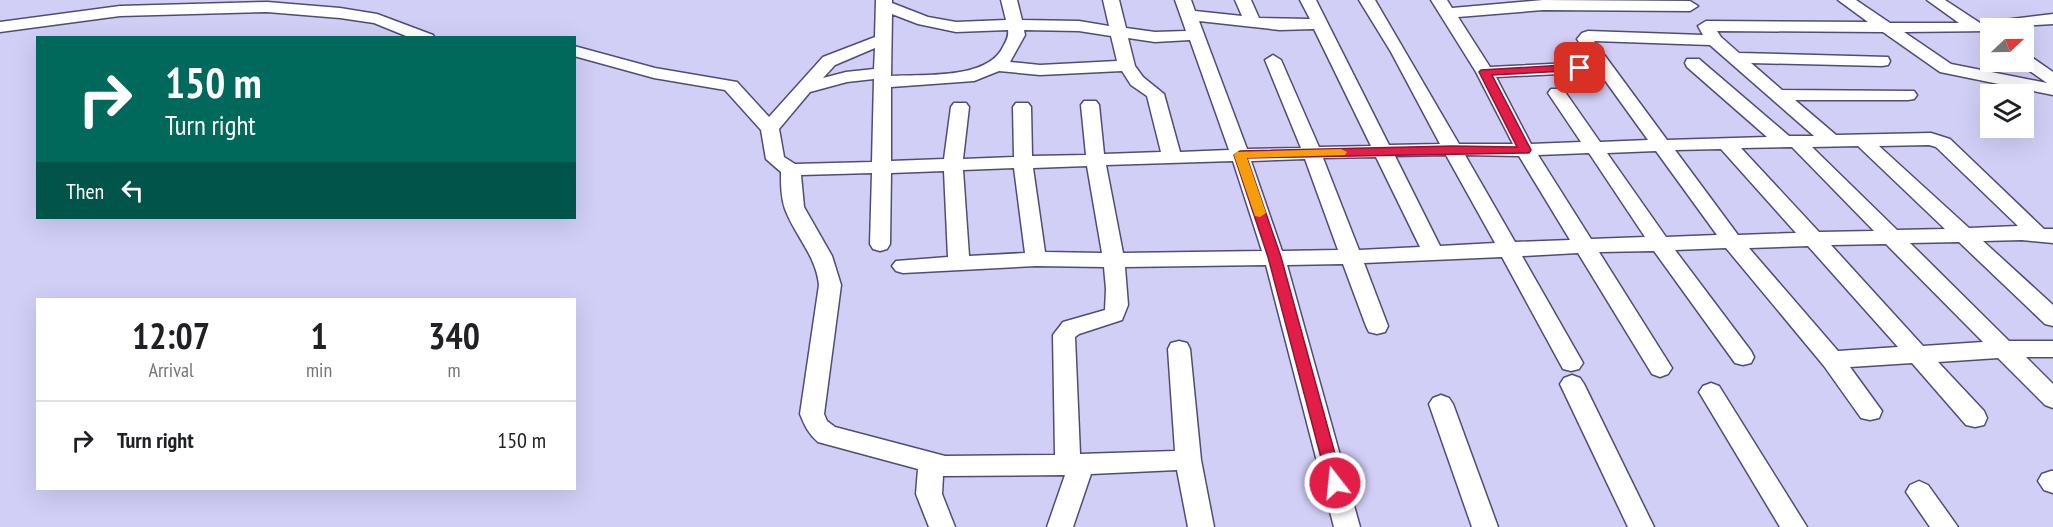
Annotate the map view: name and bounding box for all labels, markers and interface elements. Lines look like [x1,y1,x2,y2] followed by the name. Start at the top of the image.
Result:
[1980,18,2034,72] north arrow
[1980,18,2034,138] map controls
[1554,42,1605,93] pin
[1563,51,1596,84] icon: arrive
[165,55,262,110] text: 150 m
[66,60,144,138] icon: right
[1980,84,2034,138] button: layers
[165,108,256,142] text: Turn right
[116,174,149,207] icon: left
[66,177,104,205] text: Then
[132,312,210,359] text: 12:07
[310,312,328,359] text: 1
[428,312,480,359] text: 340
[148,357,194,383] text: Arrival
[306,357,332,383] text: min
[448,357,461,383] text: m
[66,424,99,457] icon: right
[117,426,194,454] text: Turn right
[497,426,546,454] text: 150 m
[1303,451,1367,515] position arrow

